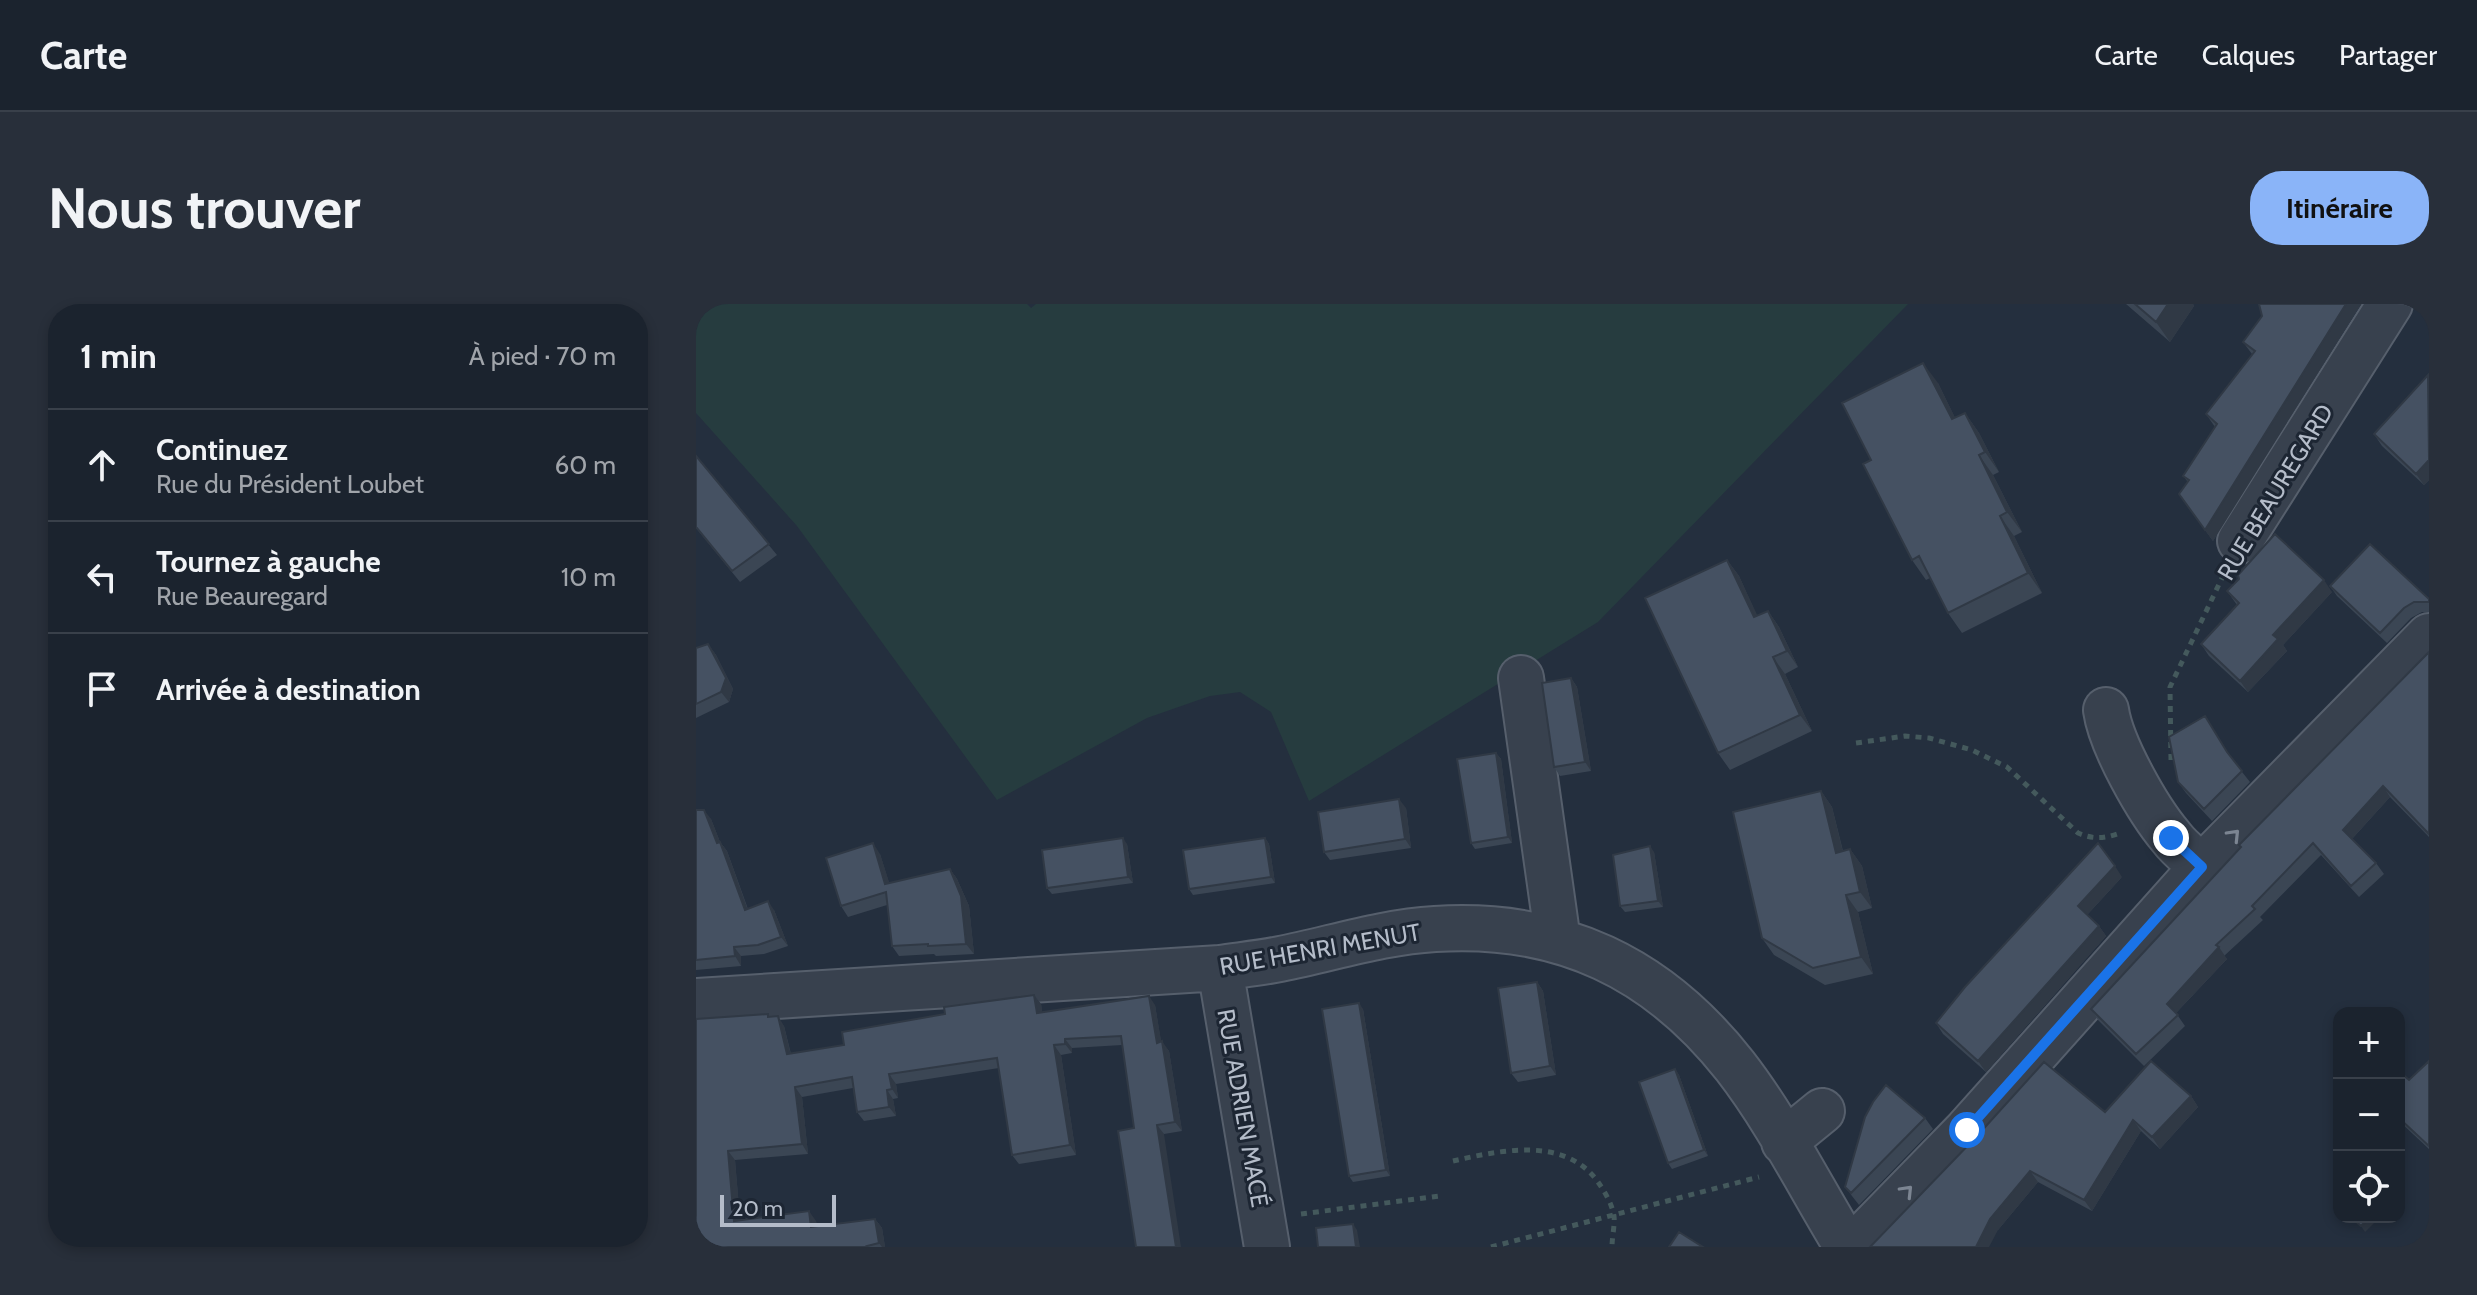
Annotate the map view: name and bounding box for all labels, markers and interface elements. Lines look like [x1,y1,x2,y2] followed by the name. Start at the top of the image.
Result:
[40,32,127,79] text: Carte
[2095,38,2158,72] text: Carte
[2202,38,2295,72] text: Calques
[2339,38,2437,72] text: Partager
[2250,171,2429,245] button: Itinéraire
[48,174,361,242] text: Nous trouver
[80,335,157,377] text: 1 min
[469,340,616,372] text: À pied · 70 m
[2211,399,2339,585] street label: RUE BEAUREGARD
[156,431,288,468] text: Continuez
[80,443,124,487] icon: ahead
[554,449,616,481] text: 60 m
[156,468,424,500] text: Rue du Président Loubet
[156,543,381,580] text: Tournez à gauche
[80,555,124,599] icon: left
[561,561,616,593] text: 10 m
[156,580,328,612] text: Rue Beauregard
[80,667,124,711] icon: arrive
[156,671,421,708] text: Arrivée à destination
[2153,820,2189,856] route end
[2225,830,2240,844] one-way arrow
[1217,917,1423,981] street label: RUE HENRI MENUT
[1211,1006,1275,1210] street label: RUE ADRIEN MACÉ
[2333,1007,2405,1223] map controls
[2333,1007,2405,1079] button: +
[2333,1079,2405,1151] button: −
[1949,1112,1985,1148] route start
[2333,1151,2405,1223] button: locate
[1898,1186,1913,1200] one-way arrow
[720,1191,836,1227] scale bar
[732,1195,783,1222] text: 20 m

